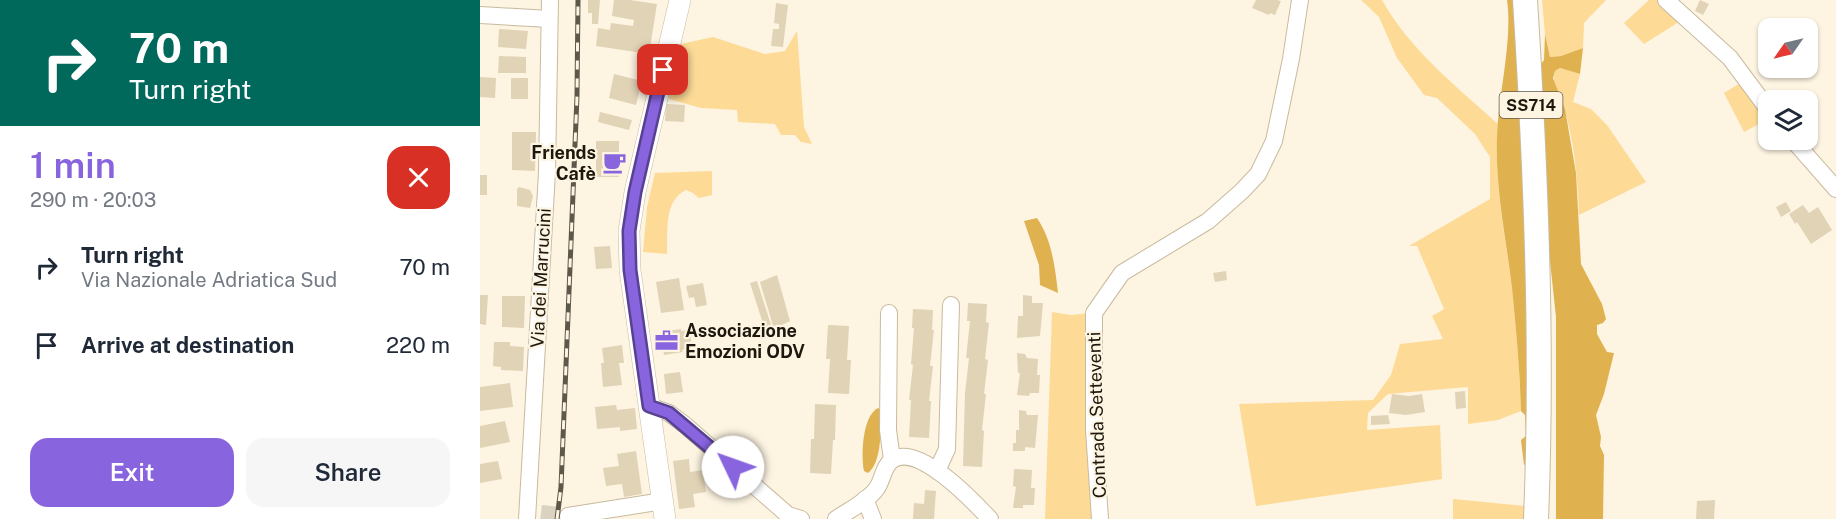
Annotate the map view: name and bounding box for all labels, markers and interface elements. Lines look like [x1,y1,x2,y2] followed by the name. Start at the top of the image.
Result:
[1758,18,1818,78] north arrow
[1758,18,1818,150] map controls
[129,23,229,72] text: 70 m
[30,24,108,102] icon: right
[637,44,688,95] pin
[646,53,679,86] icon: arrive
[129,73,252,105] text: Turn right
[1758,90,1818,150] button: layers
[1500,92,1562,118] road number: SS714
[531,142,596,184] place label: Friends Cafè
[30,144,116,186] text: 1 min
[387,146,450,209] button: close
[601,150,627,176] cafe icon: Friends Cafè
[30,188,156,212] text: 290 m · 20:03
[526,208,555,348] street label: Via dei Marrucini
[81,242,184,268] text: Turn right
[30,251,63,284] icon: right
[399,254,450,280] text: 70 m
[81,268,337,292] text: Via Nazionale Adriatica Sud
[685,320,805,362] place label: Associazione Emozioni ODV
[654,328,680,354] office icon: Associazione Emozioni ODV
[30,329,63,362] icon: arrive
[1083,331,1110,499] street label: Contrada Setteventi
[81,332,294,358] text: Arrive at destination
[386,332,450,358] text: 220 m
[701,435,765,499] position arrow
[30,438,234,507] button: Exit
[246,438,450,507] button: Share

